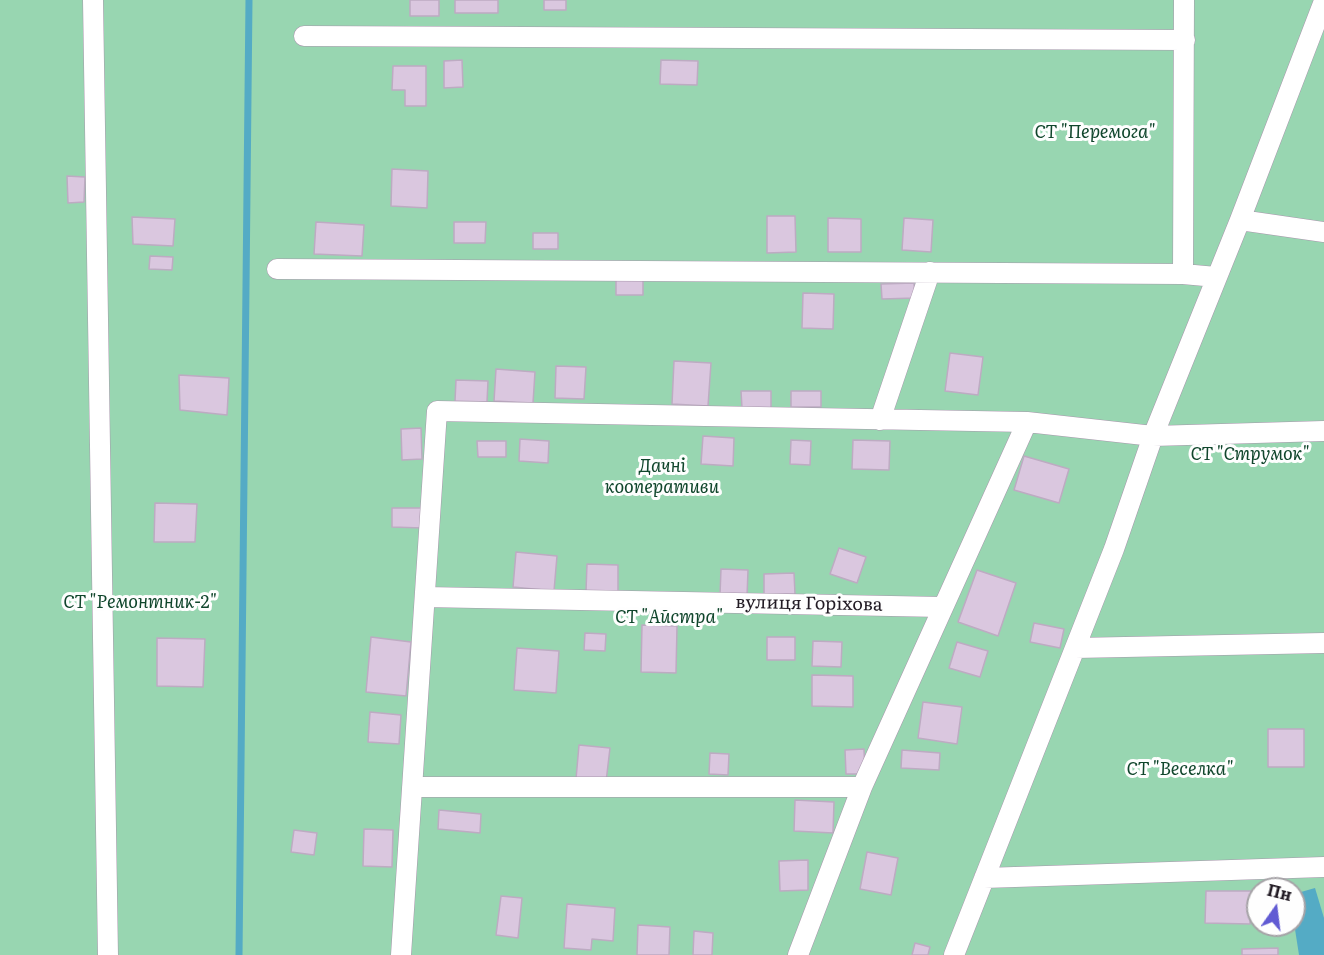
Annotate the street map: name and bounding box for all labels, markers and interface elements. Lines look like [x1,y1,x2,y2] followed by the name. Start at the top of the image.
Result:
[1034,122,1156,144] park label: СТ "Перемога"
[1190,444,1310,466] park label: СТ "Струмок"
[605,456,719,498] park label: Дачні кооперативи
[63,592,217,614] park label: СТ "Ремонтник-2"
[735,592,883,616] street label: вулиця Горіхова
[615,607,723,629] park label: СТ "Айстра"
[1127,759,1233,781] park label: СТ "Веселка"
[1246,877,1306,937] north arrow
[1265,877,1295,906] text: Пн

